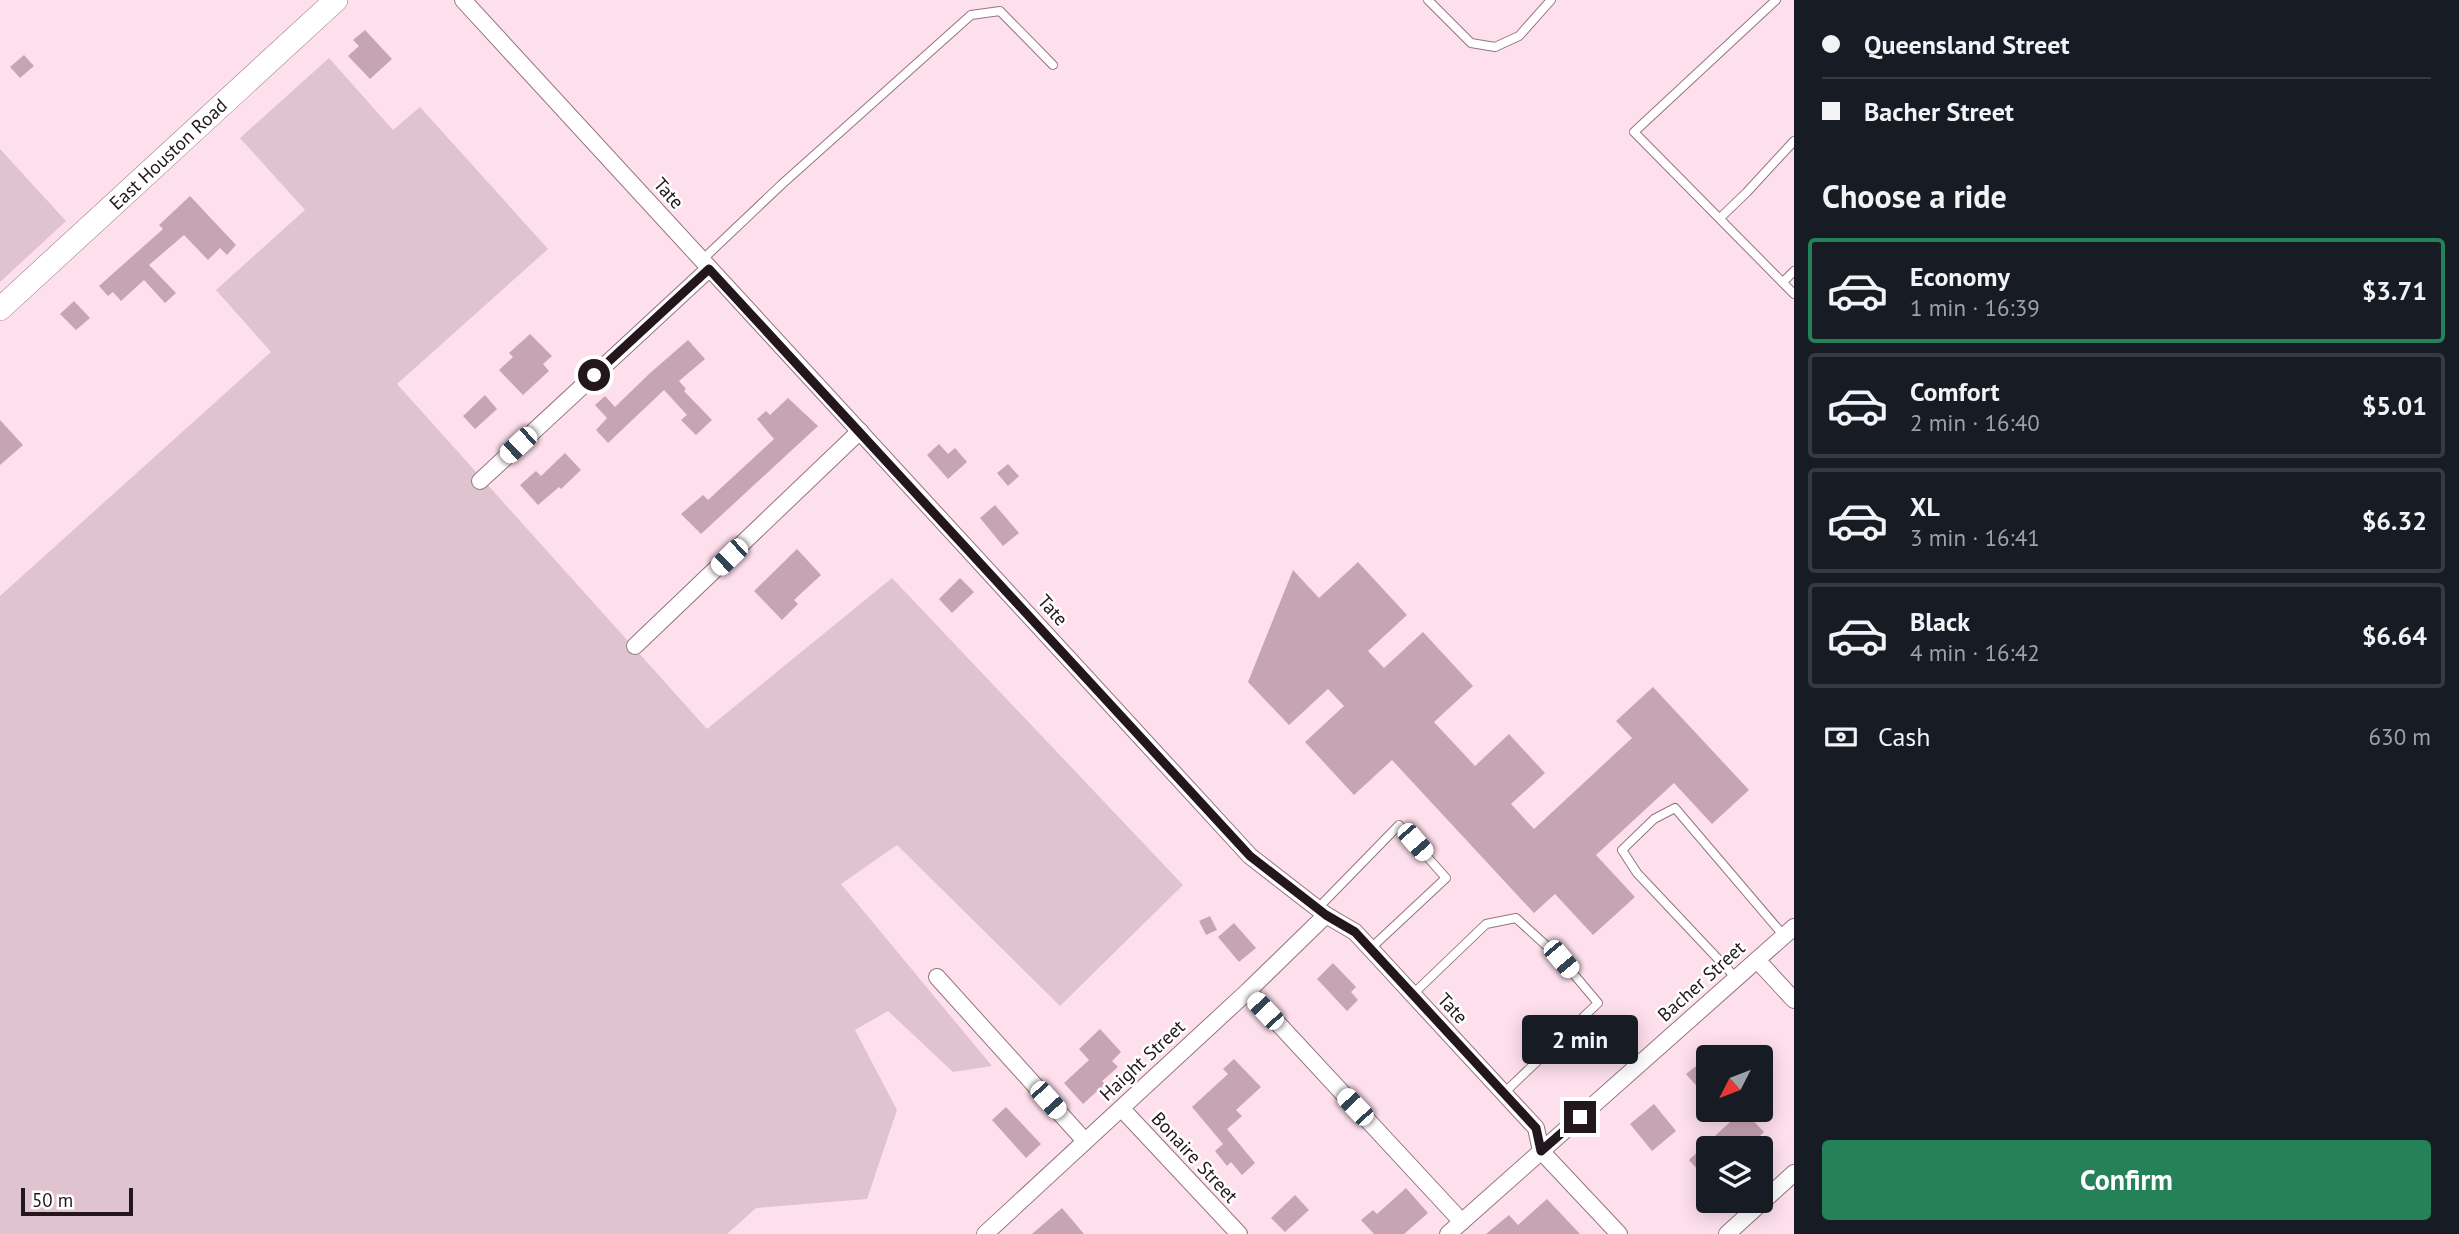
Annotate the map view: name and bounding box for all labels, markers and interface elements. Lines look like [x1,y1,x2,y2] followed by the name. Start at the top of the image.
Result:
[1864,28,2069,61] text: Queensland Street
[104,93,232,215] street label: East Houston Road
[1864,95,2014,128] text: Bacher Street
[649,172,689,214] street label: Tate
[1822,175,2007,217] text: Choose a ride
[1826,259,1889,322] icon: car
[1910,260,2010,293] text: Economy
[2362,274,2427,307] text: $3.71
[1910,293,2040,322] text: 1 min · 16:39
[578,359,610,391] route start
[1826,374,1889,437] icon: car
[1910,375,2000,408] text: Comfort
[2362,389,2427,422] text: $5.01
[1910,408,2040,437] text: 2 min · 16:40
[496,423,541,467] car
[1826,489,1889,552] icon: car
[1910,490,1940,523] text: XL
[2362,504,2427,537] text: $6.32
[1910,523,2040,552] text: 3 min · 16:41
[707,535,752,579] car
[1033,589,1073,631] street label: Tate
[1826,604,1889,667] icon: car
[1910,605,1970,638] text: Black
[2362,619,2427,652] text: $6.64
[1910,638,2040,667] text: 4 min · 16:42
[1822,718,1860,756] icon: cash
[1878,720,1930,753] text: Cash
[2369,722,2431,751] text: 630 m
[1394,819,1437,865] car
[1652,935,1750,1026] street label: Bacher Street
[1540,936,1583,982] car
[1433,987,1473,1029] street label: Tate
[1243,988,1288,1034] car
[1094,1014,1190,1106] street label: Haight Street
[1522,1016,1638,1064] callout: 2 min
[1552,1025,1608,1054] text: 2 min
[1696,1045,1773,1122] north arrow
[1696,1045,1773,1213] map controls
[1027,1077,1070,1123] car
[1333,1084,1378,1130] car
[1564,1101,1596,1133] route end
[1147,1106,1244,1208] street label: Bonaire Street
[1696,1136,1773,1213] button: layers
[1822,1140,2431,1220] button: Confirm
[21,1185,133,1217] scale bar
[32,1188,73,1212] text: 50 m

